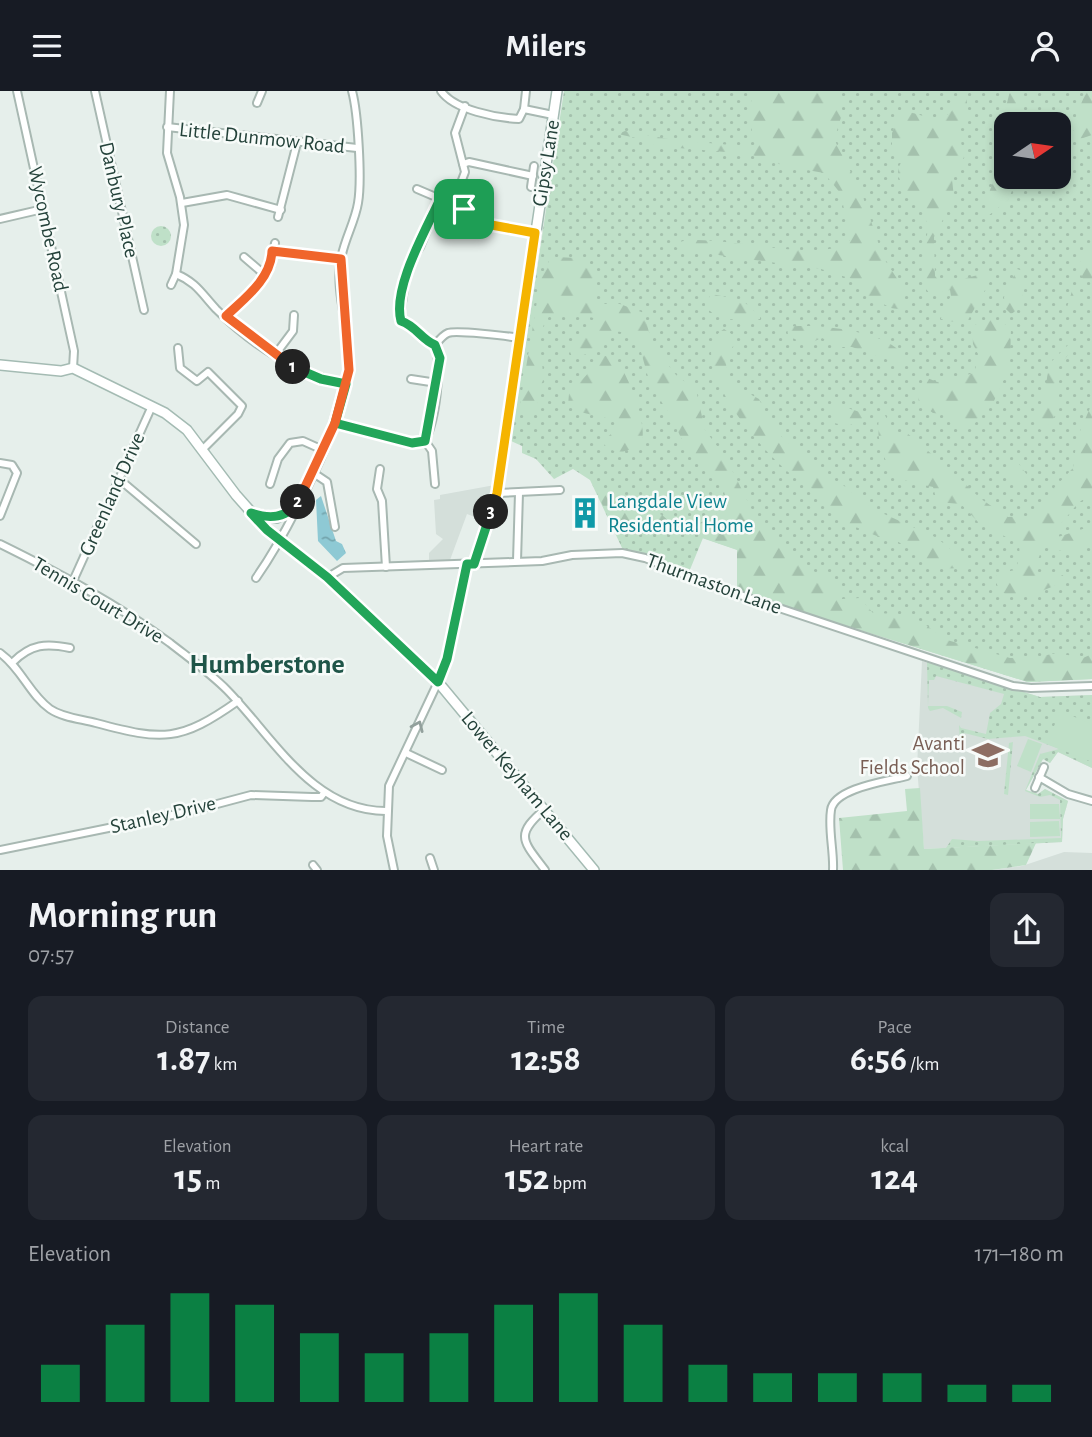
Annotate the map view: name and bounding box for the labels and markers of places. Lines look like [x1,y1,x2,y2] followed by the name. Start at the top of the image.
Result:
[434,179,494,239] pin
[276,349,310,385] pin: 1
[280,485,316,519] pin: 2
[608,491,754,536] place label: Langdale View Residential Home
[474,495,508,529] pin: 3
[568,496,602,530] building icon: Langdale View Residential Home
[860,733,965,778] place label: Avanti Fields School
[971,738,1005,772] school or university icon: Avanti Fields School

